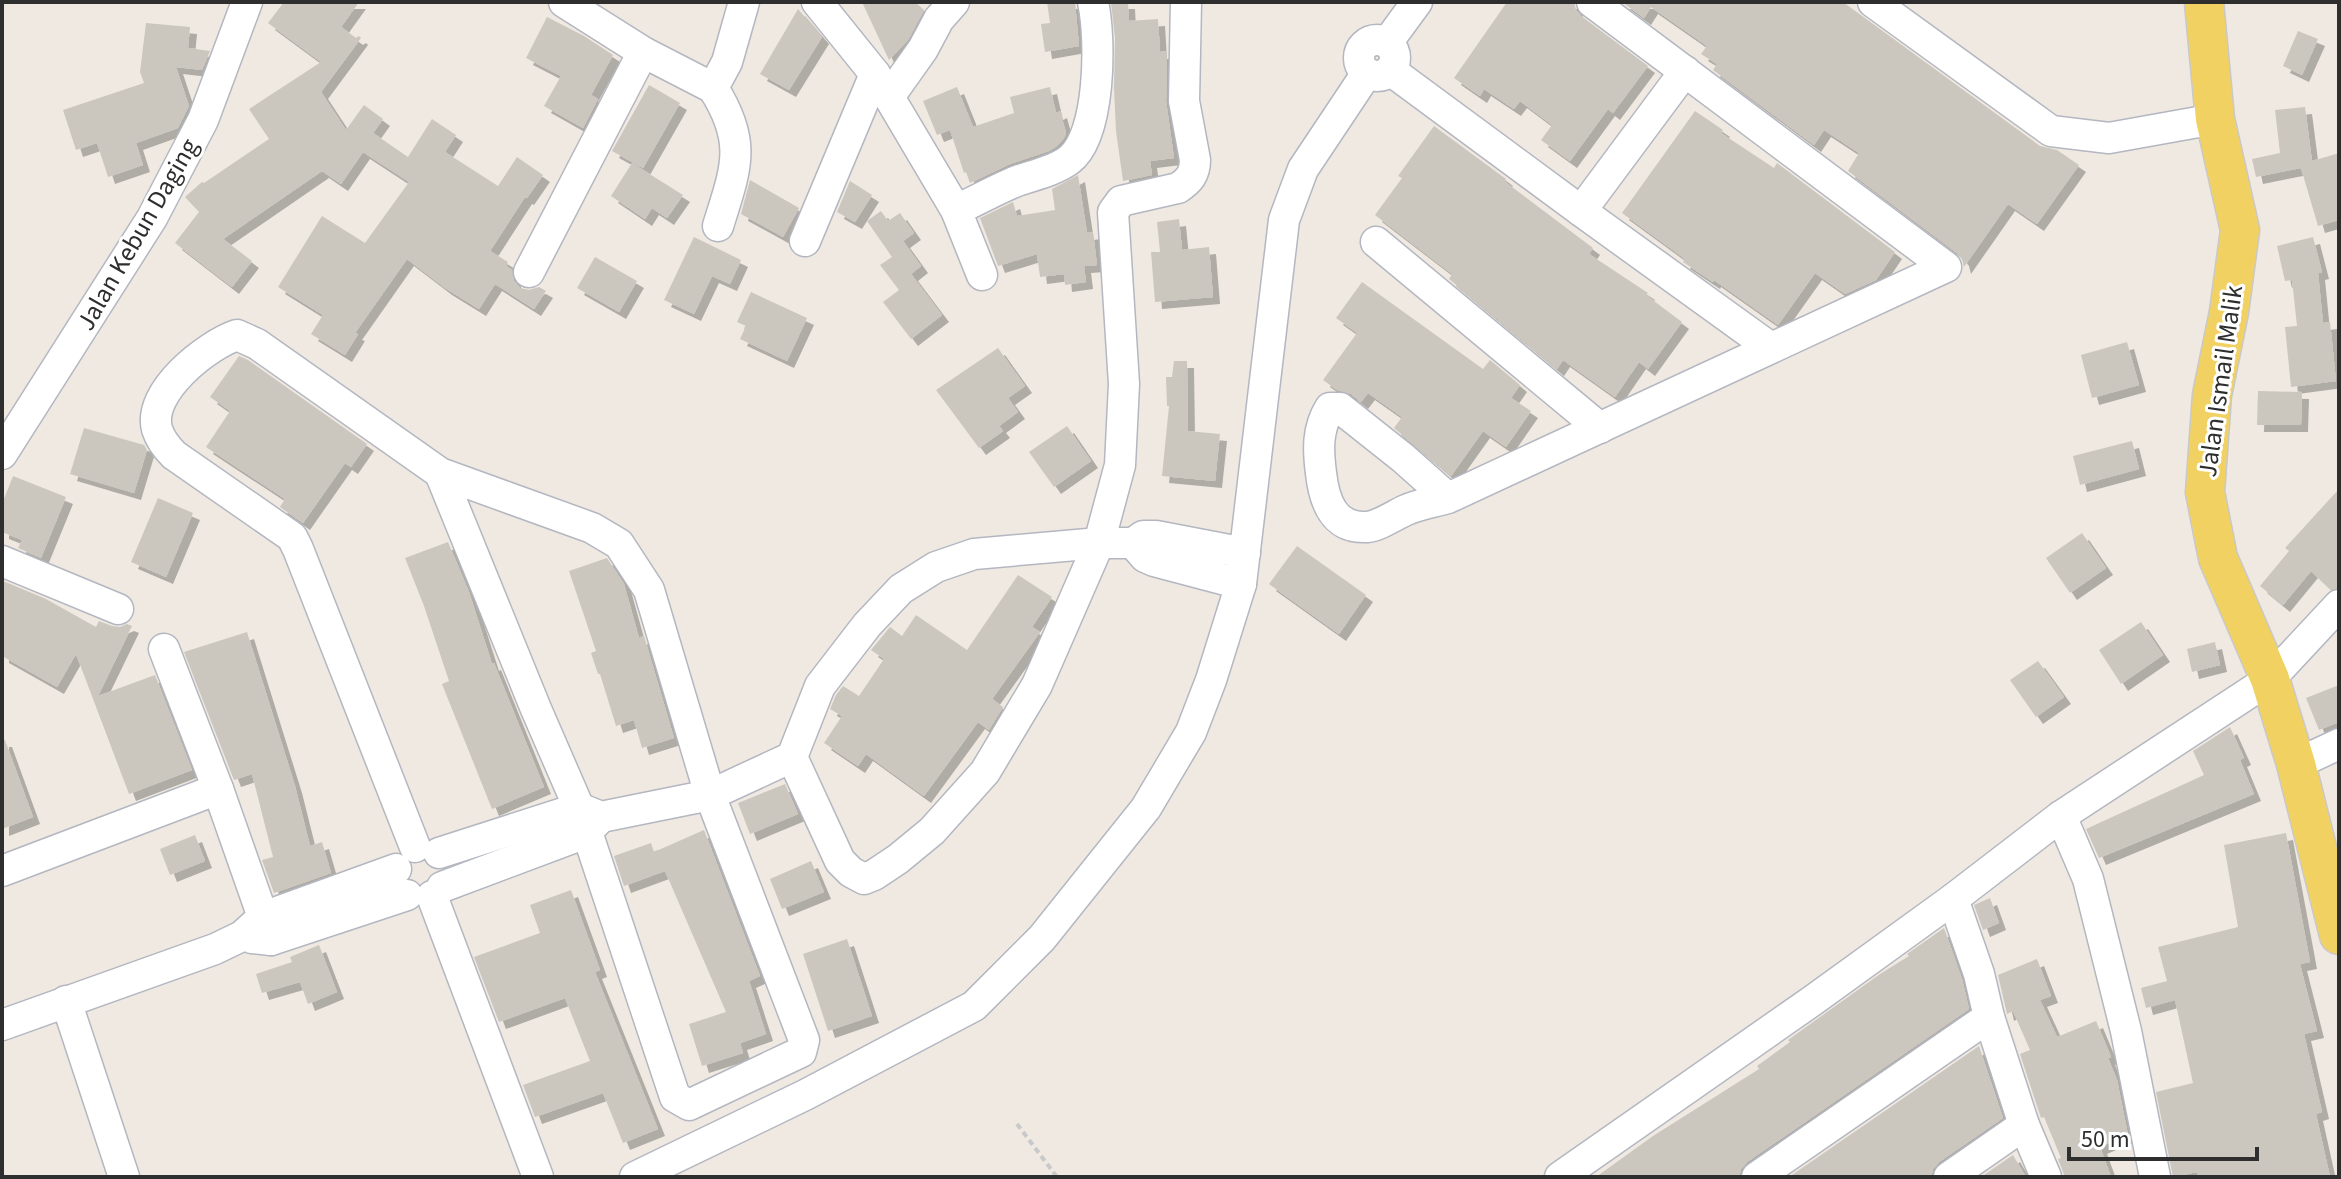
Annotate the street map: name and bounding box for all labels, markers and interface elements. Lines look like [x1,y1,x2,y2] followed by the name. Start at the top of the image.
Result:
[67,131,208,337] street label: Jalan Kebun Daging
[2189,283,2252,479] street label: Jalan Ismail Malik
[2069,1111,2257,1161] scale bar
[2081,1122,2130,1157] text: 50 m

